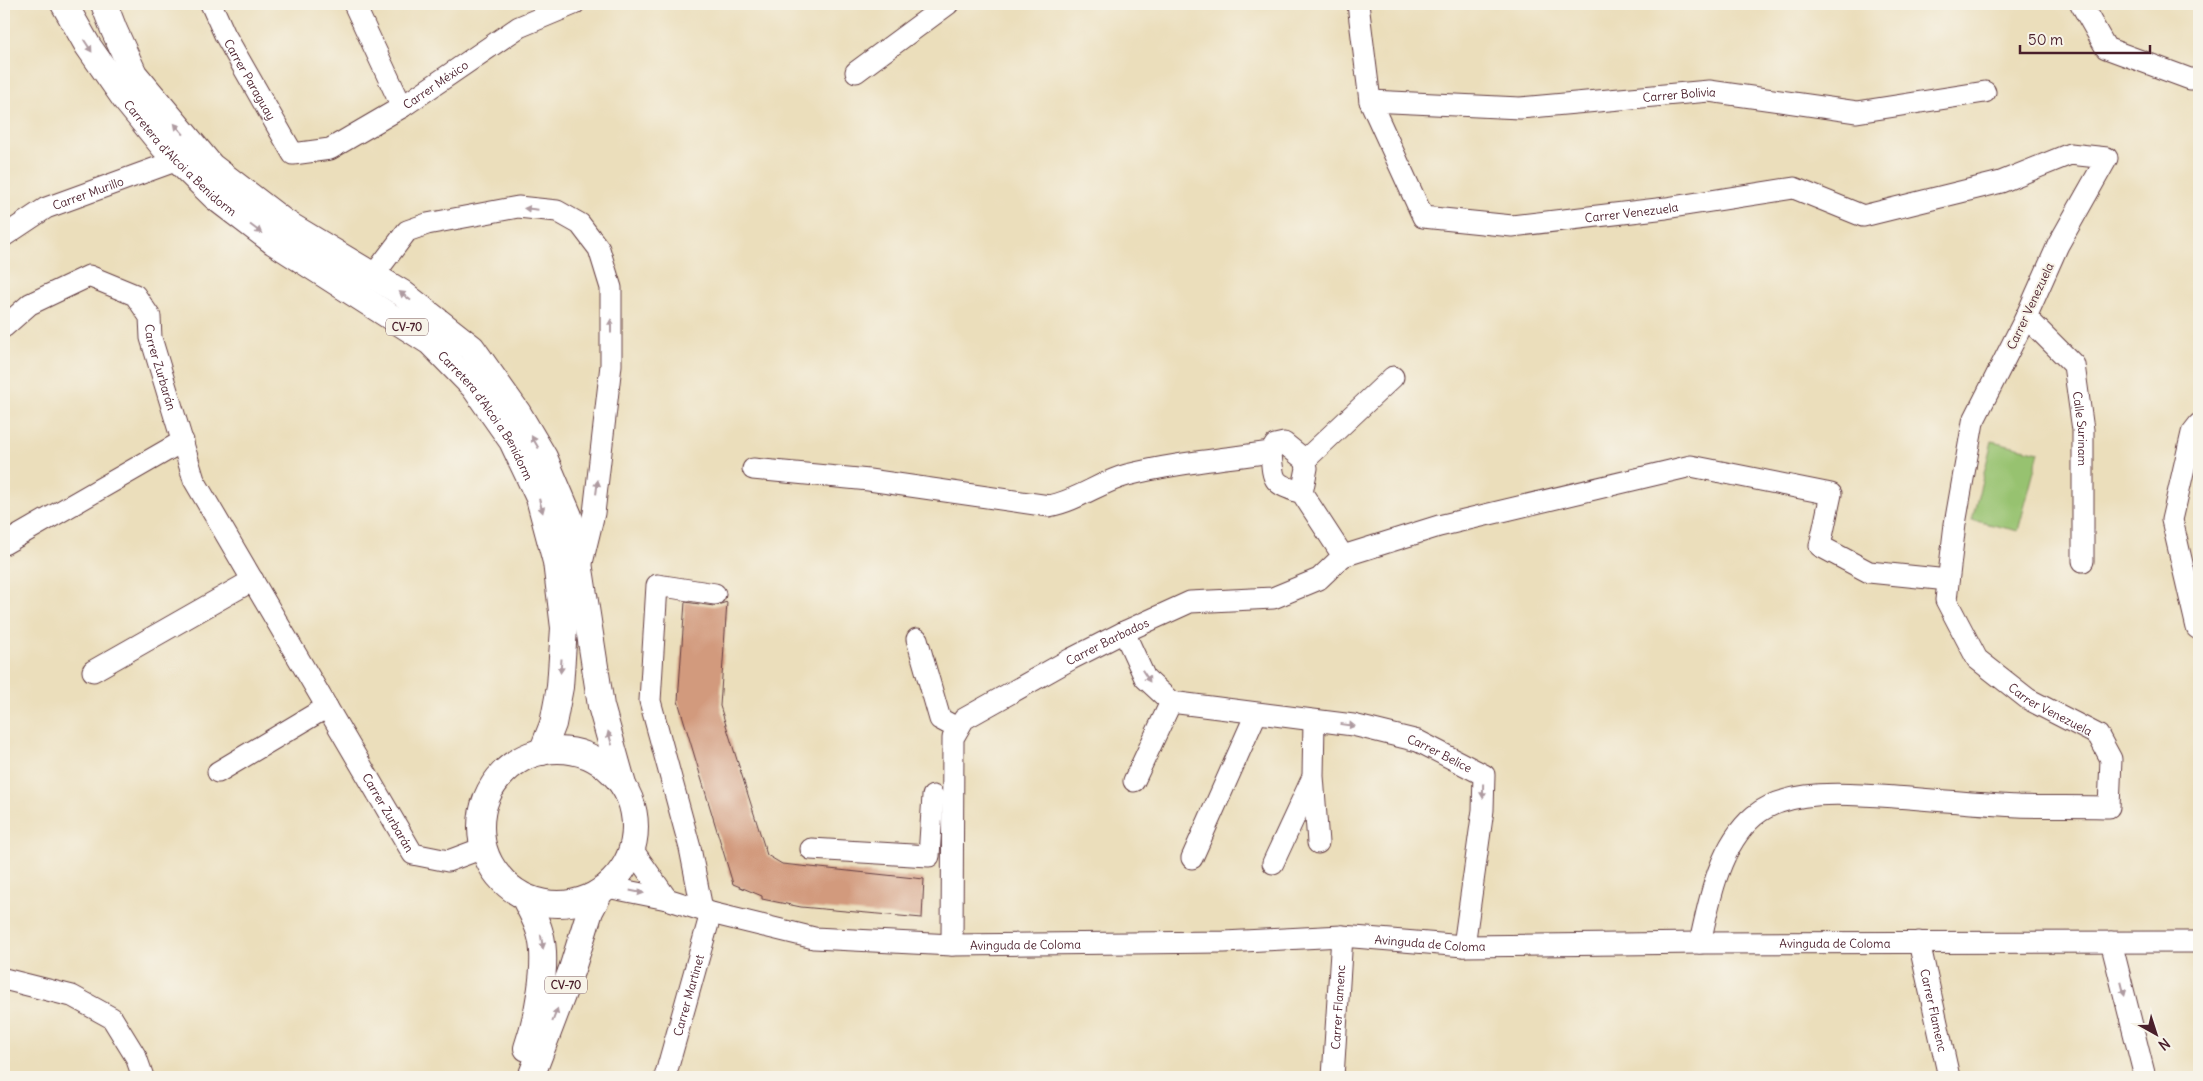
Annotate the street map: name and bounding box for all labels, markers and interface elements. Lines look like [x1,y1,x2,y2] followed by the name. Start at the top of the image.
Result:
[2020,22,2150,54] scale bar
[2028,30,2063,49] text: 50 m
[221,36,279,123] street label: Carrer Paraguay
[83,39,93,53] one-way arrow
[400,57,471,112] street label: Carrer México
[1642,84,1717,104] street label: Carrer Bolivia
[121,97,240,219] street label: Carretera d'Alcoi a Benidorm
[173,123,185,135] one-way arrow
[50,173,126,213] street label: Carrer Murillo
[1584,199,1679,225] street label: Carrer Venezuela
[522,205,538,213] one-way arrow
[249,223,262,234] one-way arrow
[2003,260,2057,352] street label: Carrer Venezuela
[398,291,412,301] one-way arrow
[607,317,615,333] one-way arrow
[386,318,428,336] road number: CV-70
[143,324,180,412] street label: Carrer Zurbarán
[435,348,537,483] street label: Carretera d'Alcoi a Benidorm
[2070,390,2091,466] street label: Calle Surinam
[531,435,540,448] one-way arrow
[593,479,601,495] one-way arrow
[537,498,545,513] one-way arrow
[1063,614,1151,668] street label: Carrer Barbados
[557,658,565,674] one-way arrow
[1141,669,1150,682] one-way arrow
[2006,679,2095,738] street label: Carrer Venezuela
[1340,721,1356,729] one-way arrow
[605,731,613,746] one-way arrow
[1406,731,1475,775] street label: Carrer Belice
[360,770,418,855] street label: Carrer Zurbarán
[1479,784,1487,800] one-way arrow
[629,889,645,897] one-way arrow
[1374,931,1486,954] street label: Avinguda de Coloma
[538,935,546,951] one-way arrow
[1779,935,1891,950] street label: Avinguda de Coloma
[970,936,1081,952] street label: Avinguda de Coloma
[669,953,707,1038] street label: Carrer Martinet
[1327,964,1348,1050] street label: Carrer Flamenc
[1918,967,1951,1053] street label: Carrer Flamenc
[545,976,587,994] road number: CV-70
[2119,981,2127,997] one-way arrow
[552,1008,559,1023] one-way arrow
[2130,1008,2180,1058] north arrow
[2155,1034,2174,1054] text: N

